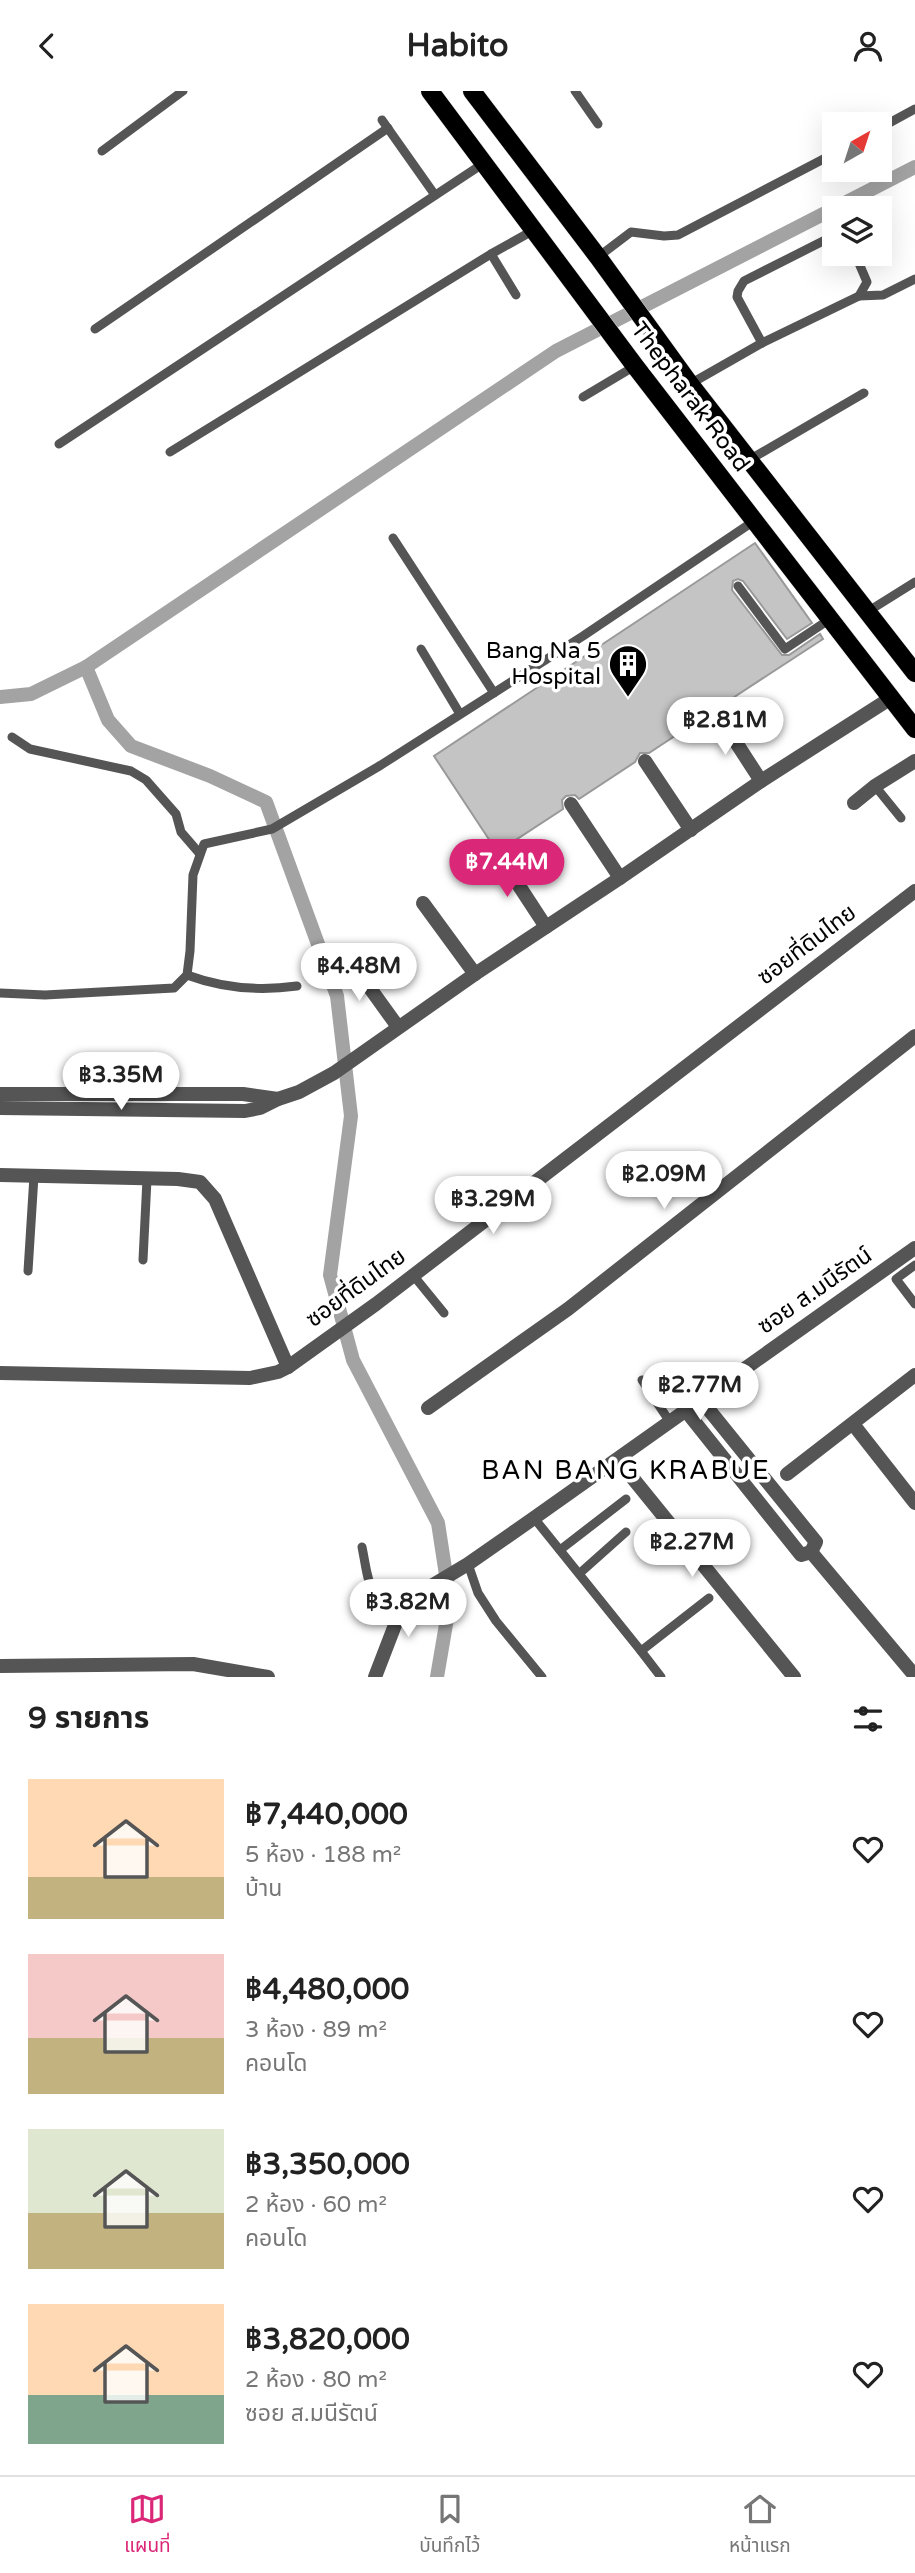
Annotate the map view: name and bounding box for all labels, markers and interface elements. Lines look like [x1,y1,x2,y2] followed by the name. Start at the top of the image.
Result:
[28,27,66,65] icon: back
[407,27,508,65] text: Habito
[849,27,887,65] icon: person
[822,112,892,182] north arrow
[822,112,892,266] map controls
[822,196,892,266] button: layers
[625,317,755,477] street label: Thepharak Road
[486,637,601,691] place label: Bang Na 5 Hospital
[607,643,649,698] building icon: Bang Na 5 Hospital
[668,697,782,757] pin: ฿2.81M
[683,706,767,734] text: ฿2.81M
[450,839,564,899] pin: ฿7.44M
[465,848,549,876] text: ฿7.44M
[750,896,862,991] street label: ซอยที่ดินไทย
[302,943,416,1003] pin: ฿4.48M
[317,952,401,980] text: ฿4.48M
[64,1053,178,1112] pin: ฿3.35M
[79,1061,163,1089] text: ฿3.35M
[607,1151,721,1211] pin: ฿2.09M
[622,1160,706,1188] text: ฿2.09M
[436,1177,550,1236] pin: ฿3.29M
[451,1185,535,1213] text: ฿3.29M
[299,1240,411,1334] street label: ซอยที่ดินไทย
[753,1241,877,1341] street label: ซอย ส.มนีรัตน์
[643,1363,757,1422] pin: ฿2.77M
[658,1371,742,1399] text: ฿2.77M
[481,1455,771,1486] district label: BAN BANG KRABUE
[635,1519,749,1579] pin: ฿2.27M
[650,1528,734,1556] text: ฿2.27M
[351,1579,465,1639] pin: ฿3.82M
[366,1588,450,1616] text: ฿3.82M
[28,1700,149,1737] text: 9 รายการ
[849,1700,887,1738] icon: filters
[245,1796,408,1833] text: ฿7,440,000
[84,1807,168,1891] icon: home
[849,1830,887,1868] icon: heart
[245,1841,401,1869] text: 5 ห้อง · 188 m²
[245,1875,282,1903] text: บ้าน
[245,1971,409,2008] text: ฿4,480,000
[84,1982,168,2066] icon: home
[849,2005,887,2043] icon: heart
[245,2016,387,2044] text: 3 ห้อง · 89 m²
[245,2050,307,2078] text: คอนโด
[245,2146,410,2183] text: ฿3,350,000
[84,2157,168,2241] icon: home
[849,2180,887,2218] icon: heart
[245,2191,387,2219] text: 2 ห้อง · 60 m²
[245,2225,307,2253] text: คอนโด
[245,2321,410,2358] text: ฿3,820,000
[84,2332,168,2416] icon: home
[849,2355,887,2393] icon: heart
[245,2366,387,2394] text: 2 ห้อง · 80 m²
[245,2400,378,2428] text: ซอย ส.มนีรัตน์
[124,2490,171,2561] tab: แผนที่
[419,2490,480,2561] tab: บันทึกไว้
[729,2490,791,2561] tab: หน้าแรก

